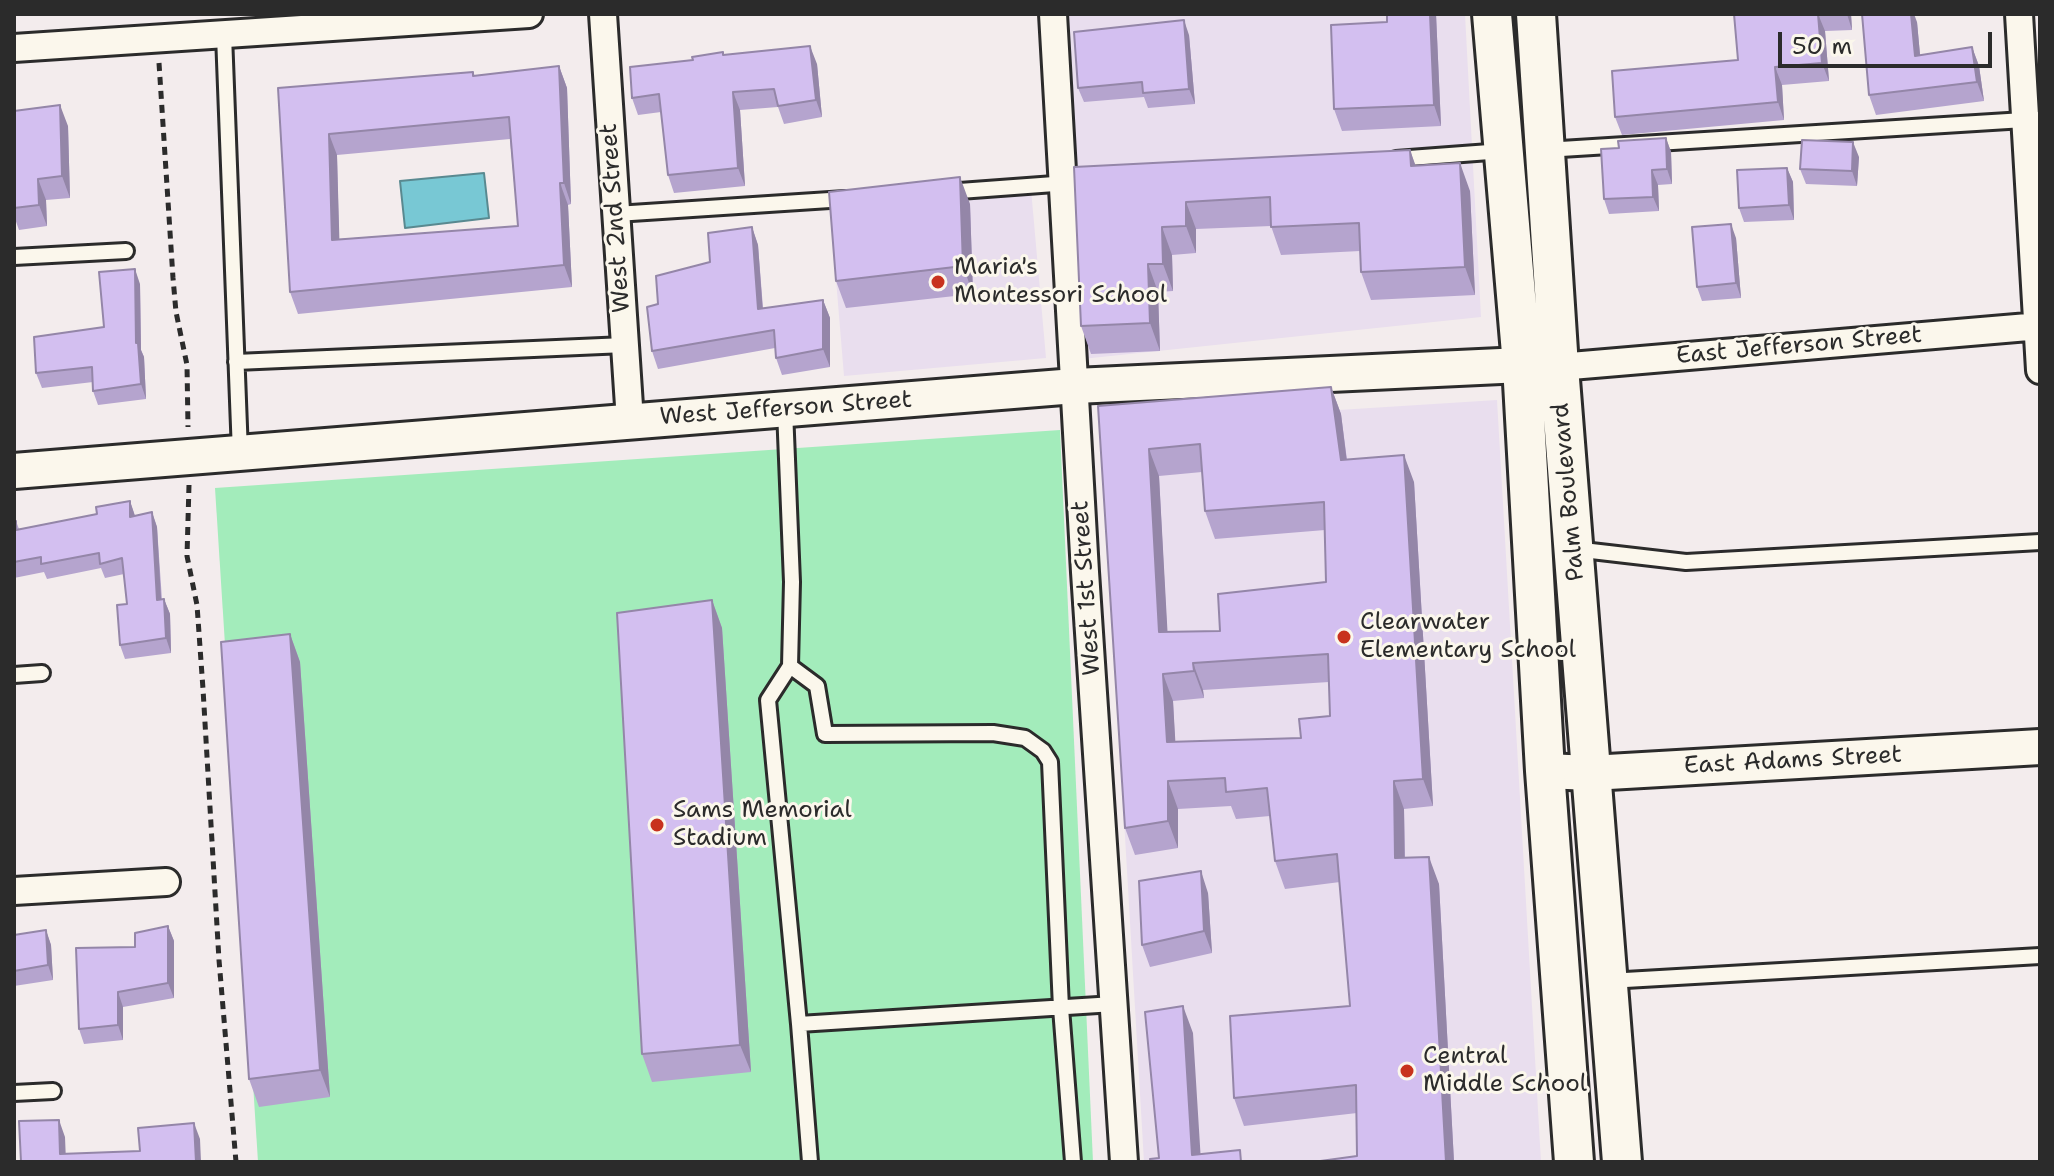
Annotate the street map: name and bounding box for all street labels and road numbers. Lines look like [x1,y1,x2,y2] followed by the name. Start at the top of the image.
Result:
[595,122,637,314] street label: West 2nd Street
[1675,321,1923,371] street label: East Jefferson Street
[659,386,913,432] street label: West Jefferson Street
[1547,402,1591,582] street label: Palm Boulevard
[1067,500,1107,676] street label: West 1st Street
[1683,741,1903,781] street label: East Adams Street

